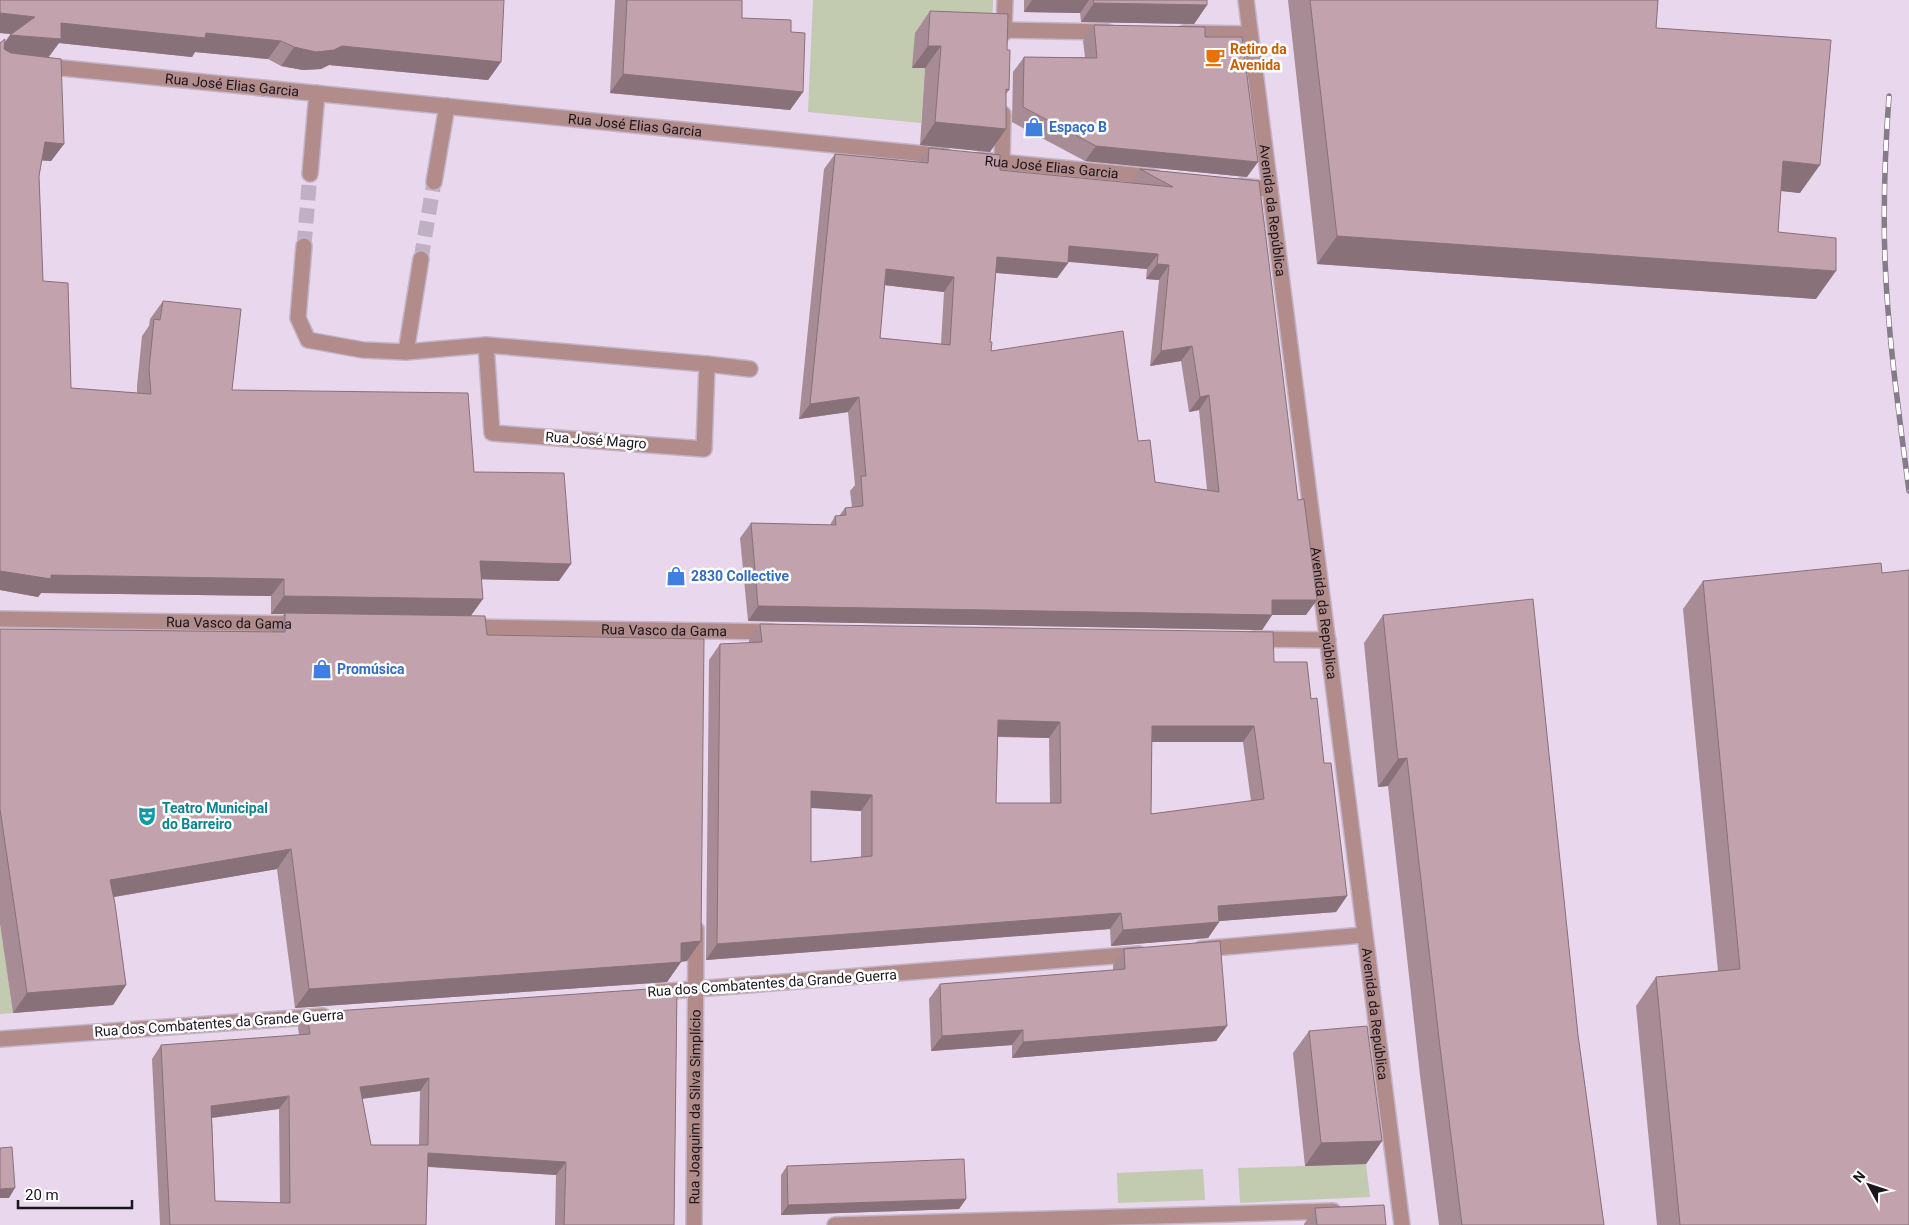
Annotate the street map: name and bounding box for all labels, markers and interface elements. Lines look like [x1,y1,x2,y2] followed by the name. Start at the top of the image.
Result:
[1230,41,1287,73] place label: Retiro da Avenida
[1204,46,1226,68] cafe icon: Retiro da Avenida
[164,70,300,100] street label: Rua José Elias Garcia
[567,110,703,140] street label: Rua José Elias Garcia
[1023,116,1045,138] shop icon: Espaço B
[1049,119,1107,135] place label: Espaço B
[1256,143,1289,277] street label: Avenida da República
[984,152,1119,182] street label: Rua José Elias Garcia
[545,428,647,452] street label: Rua José Magro
[1308,546,1340,680] street label: Avenida da República
[665,565,687,587] shop icon: 2830 Collective
[691,568,789,584] place label: 2830 Collective
[166,614,292,632] street label: Rua Vasco da Gama
[601,621,727,639] street label: Rua Vasco da Gama
[311,658,333,680] shop icon: Promúsica
[337,661,405,677] place label: Promúsica
[162,800,268,832] place label: Teatro Municipal do Barreiro
[136,805,158,827] theatre icon: Teatro Municipal do Barreiro
[1359,947,1391,1081] street label: Avenida da República
[647,966,897,1000] street label: Rua dos Combatentes da Grande Guerra
[94,1006,344,1040] street label: Rua dos Combatentes da Grande Guerra
[686,1009,703,1205] street label: Rua Joaquim da Silva Simplício
[1844,1160,1894,1210] north arrow
[1850,1168,1868,1186] text: N
[18,1178,131,1210] scale bar
[25,1186,59,1204] text: 20 m

